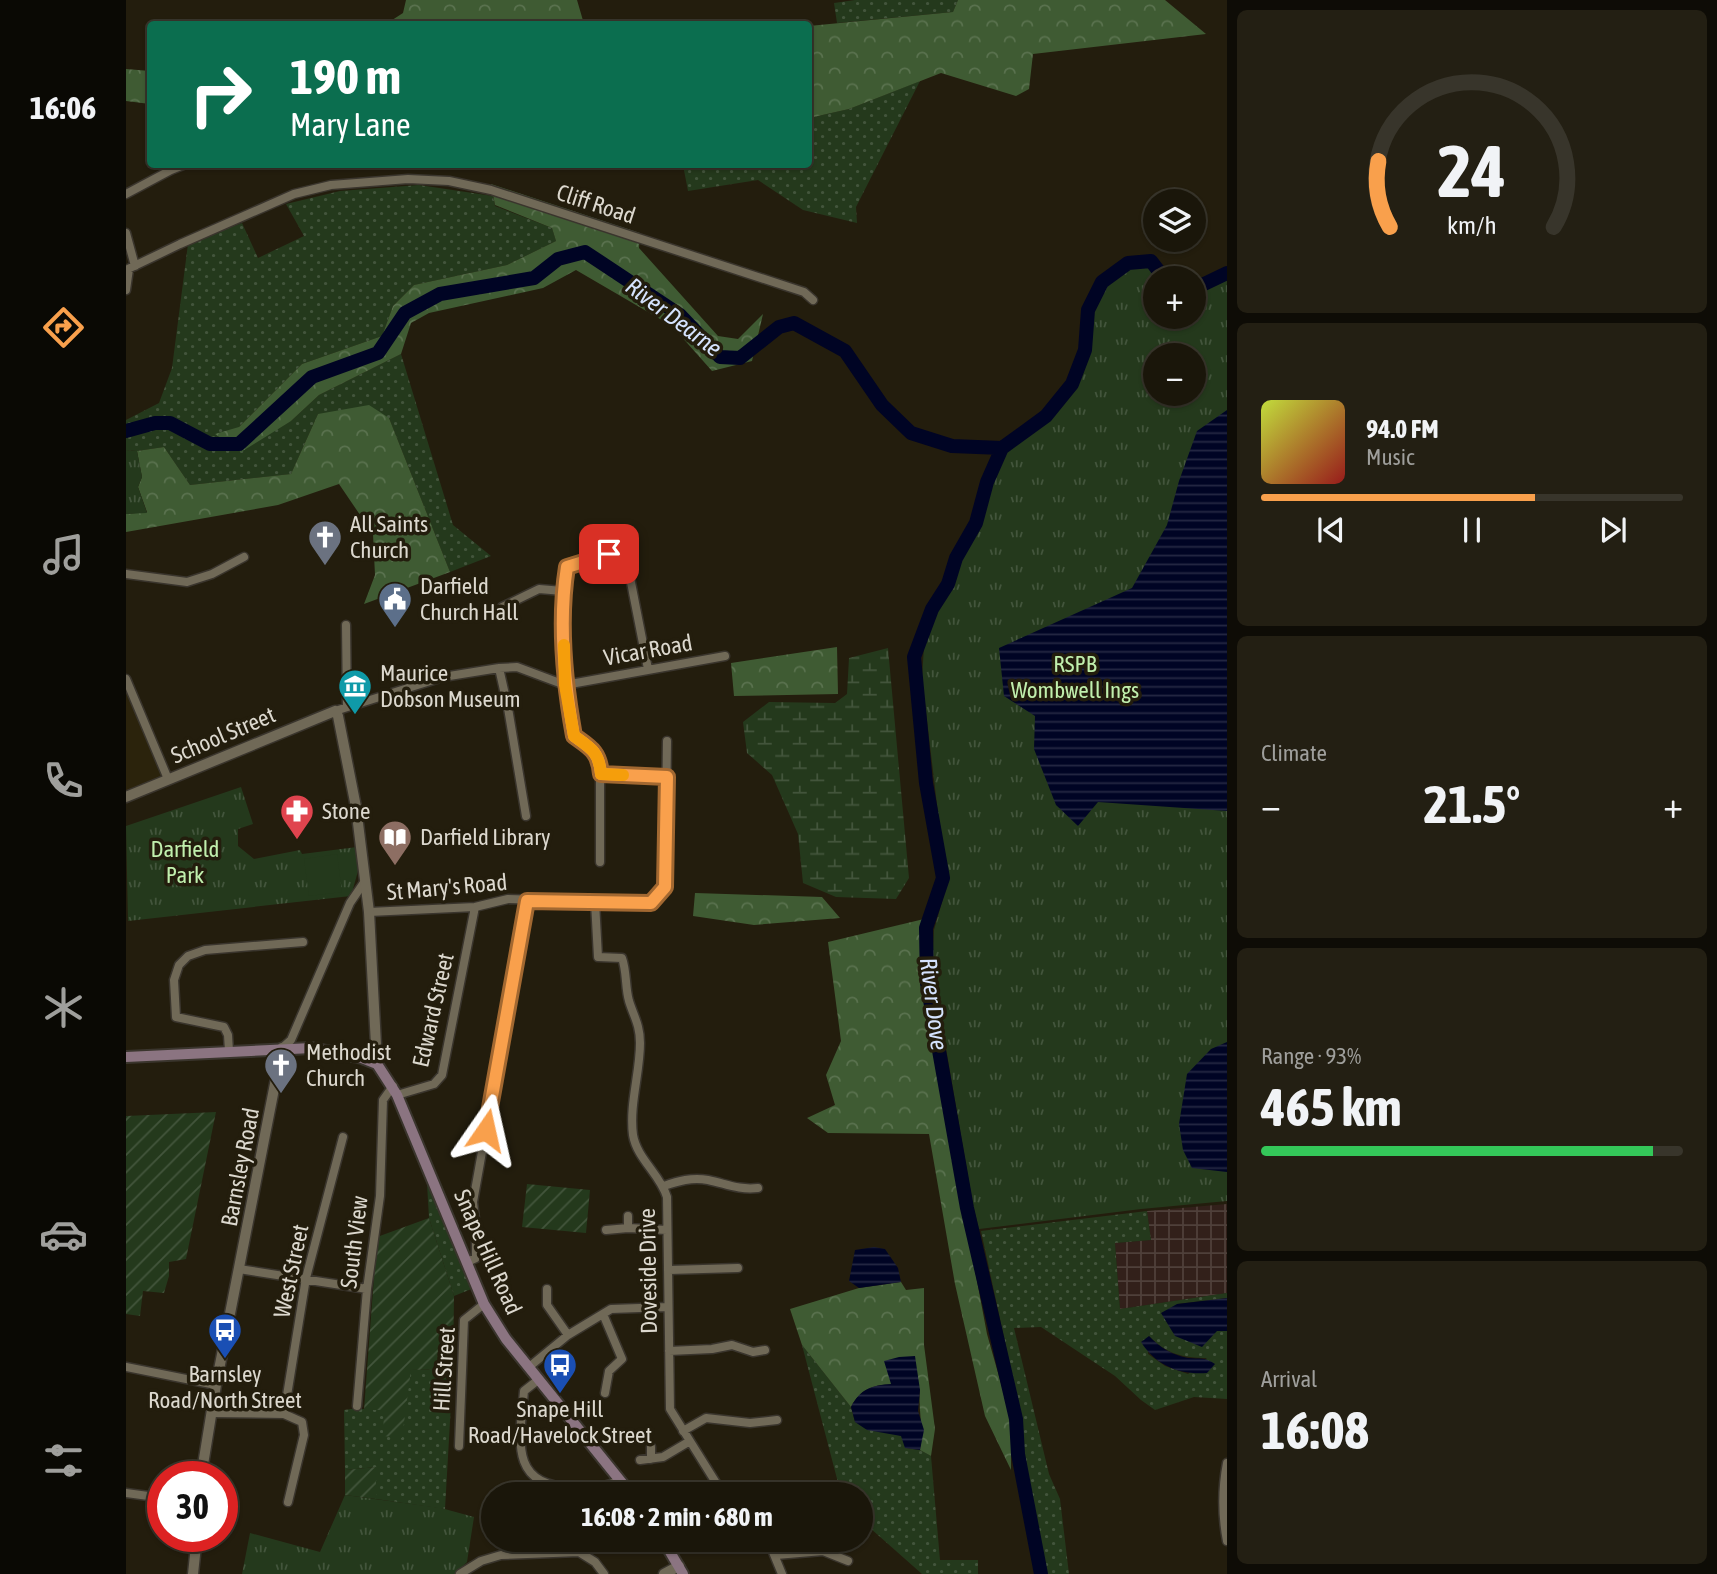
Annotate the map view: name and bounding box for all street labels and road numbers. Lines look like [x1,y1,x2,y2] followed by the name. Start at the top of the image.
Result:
[553,179,639,229] street label: Cliff Road
[602,629,694,671] street label: Vicar Road
[167,701,279,769] street label: School Street
[386,869,508,905] street label: St Mary's Road
[407,950,459,1070] street label: Edward Street
[216,1105,264,1229] street label: Barnsley Road
[449,1186,527,1318] street label: Snape Hill Road
[335,1194,373,1290] street label: South View
[634,1208,662,1334] street label: Doveside Drive
[268,1222,314,1320] street label: West Street
[428,1326,460,1412] street label: Hill Street

